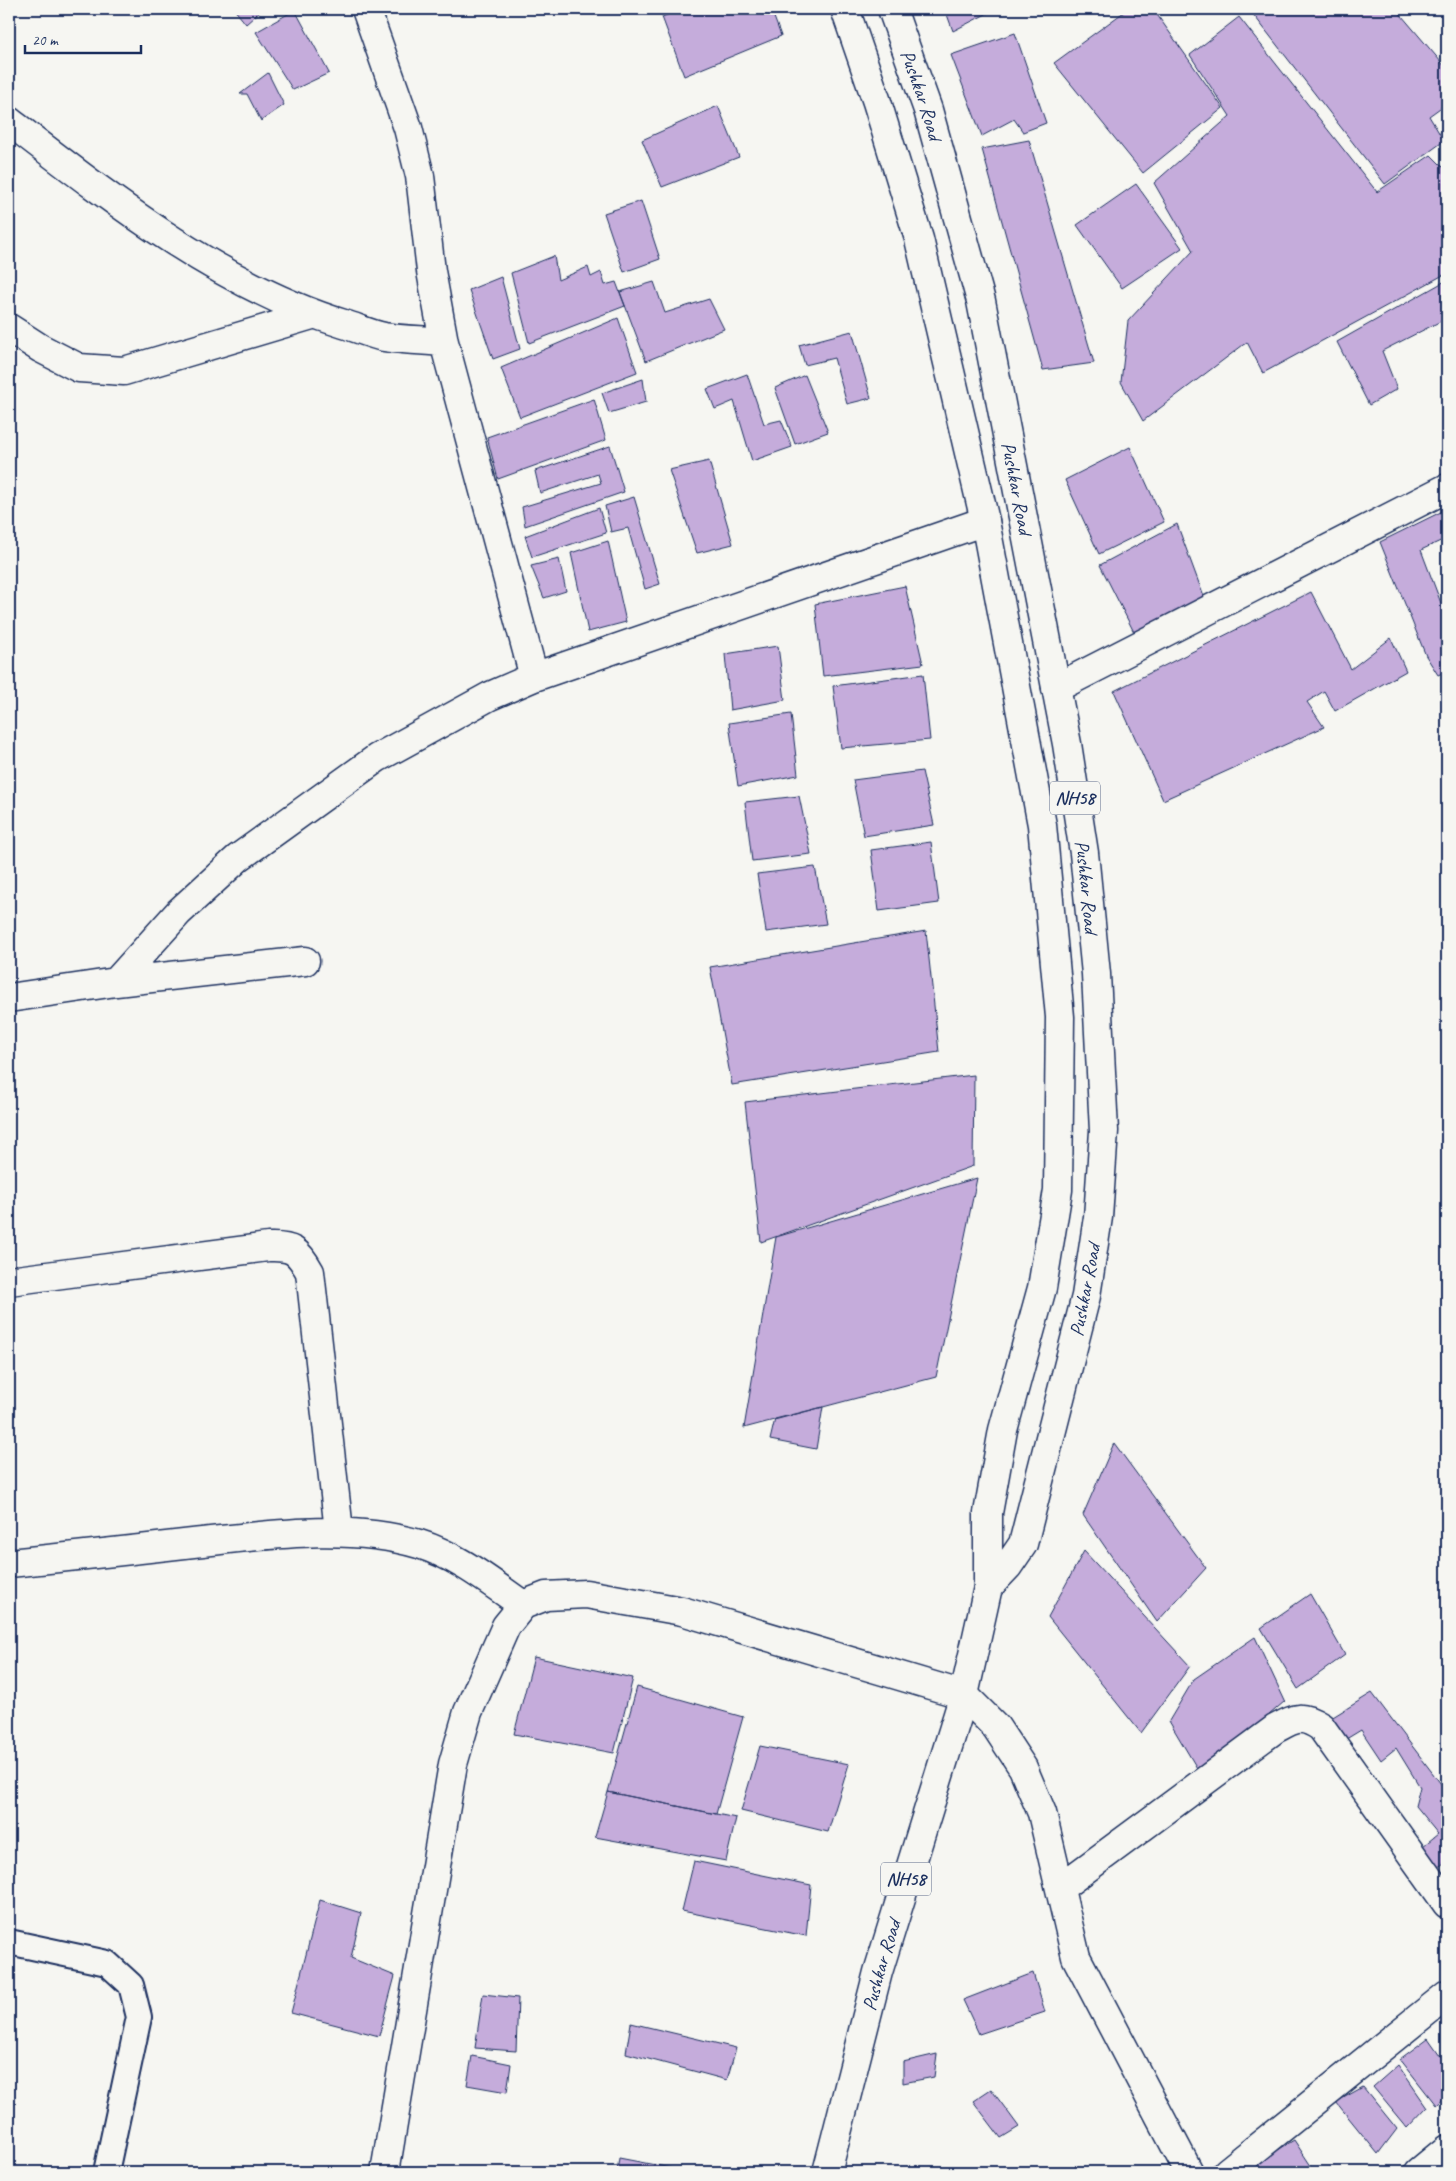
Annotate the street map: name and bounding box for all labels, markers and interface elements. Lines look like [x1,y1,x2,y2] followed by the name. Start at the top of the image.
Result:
[25,22,141,54] scale bar
[32,31,59,50] text: 20 m
[895,46,949,146] street label: Pushkar Road
[996,440,1039,539] street label: Pushkar Road
[1050,781,1100,814] road number: NH58
[1070,838,1105,938] street label: Pushkar Road
[1064,1239,1107,1338] street label: Pushkar Road
[881,1862,931,1896] road number: NH58
[856,1913,907,2013] street label: Pushkar Road

